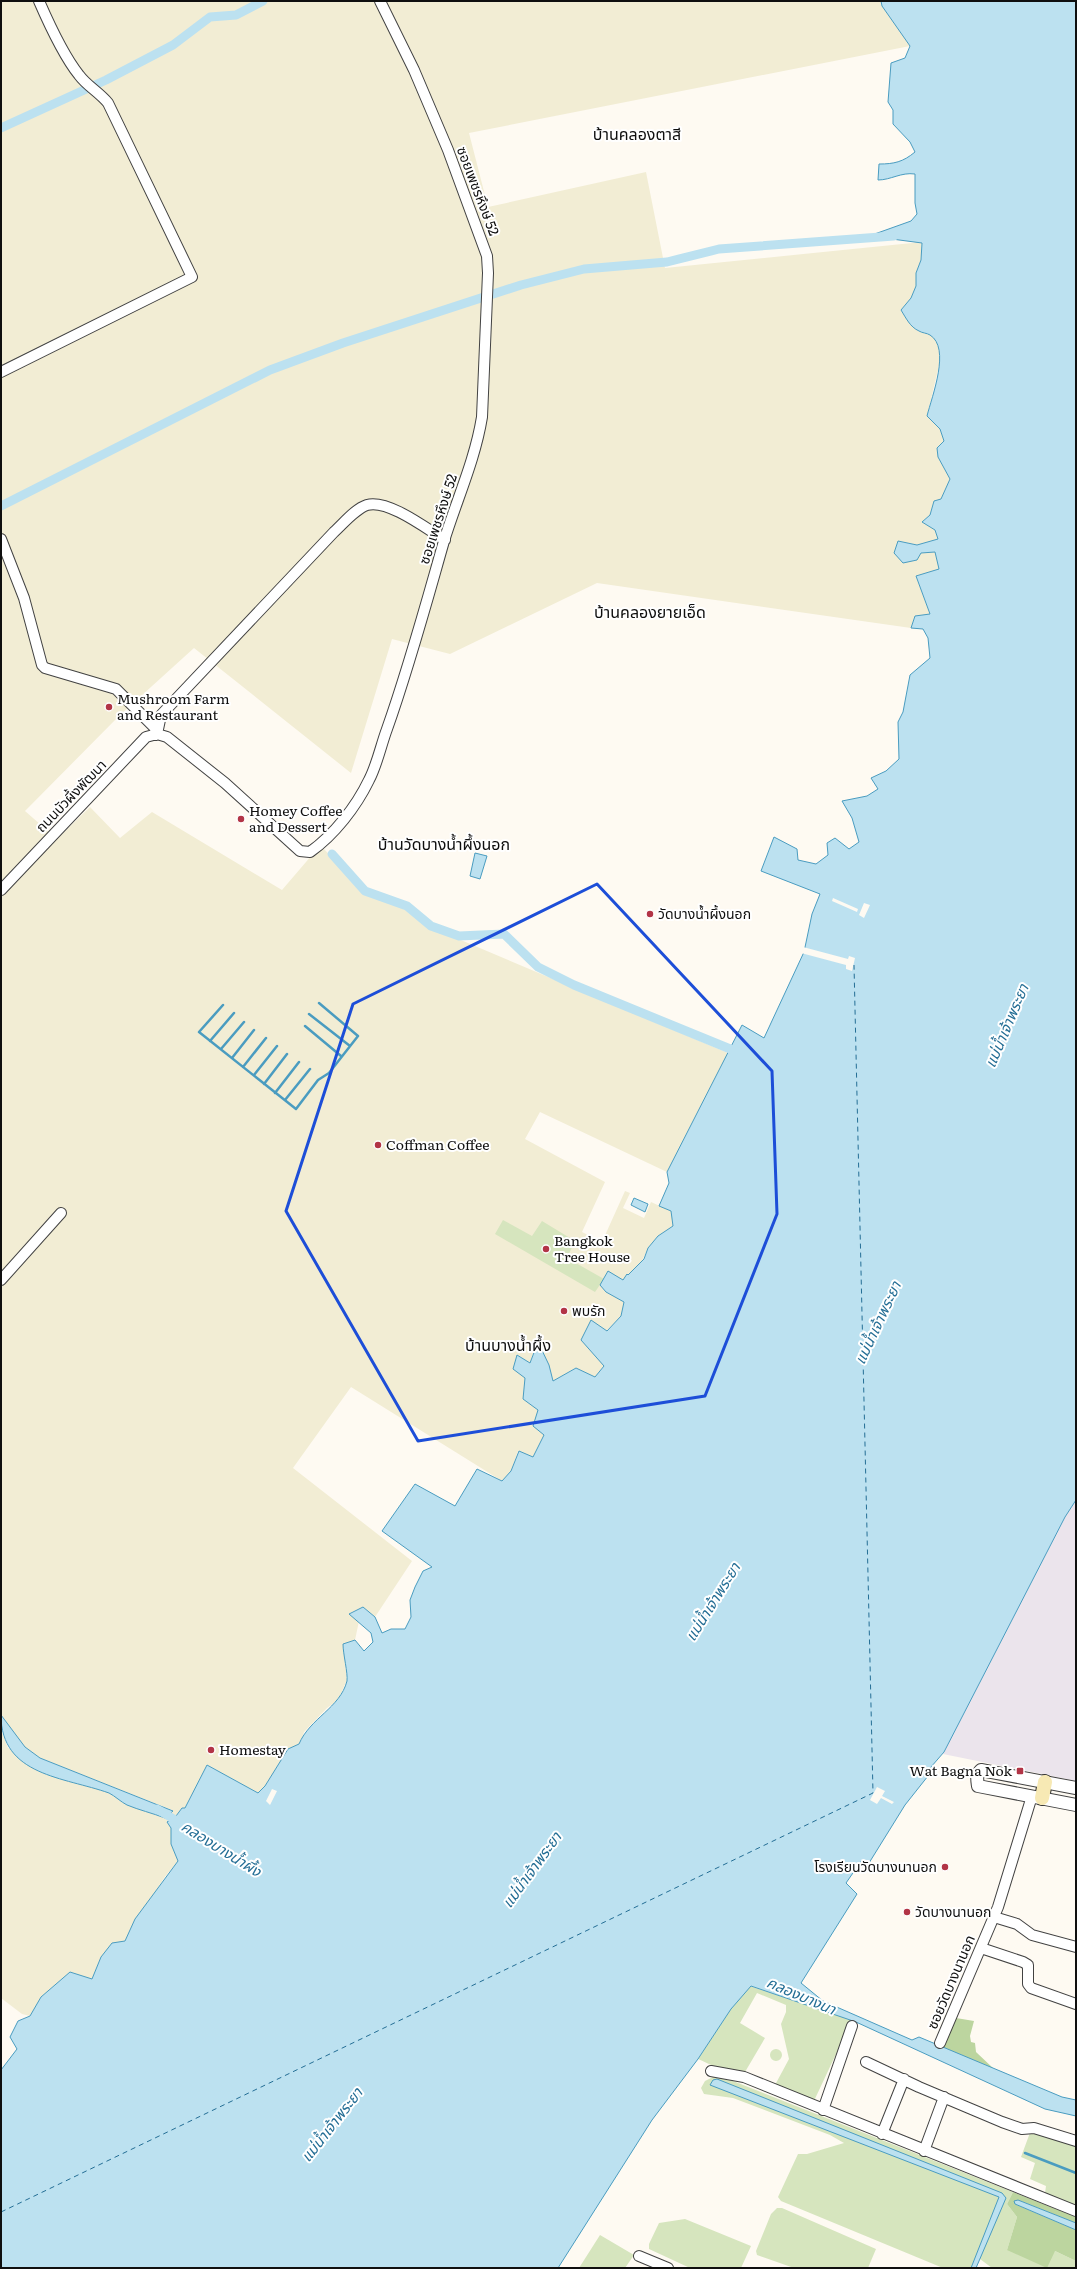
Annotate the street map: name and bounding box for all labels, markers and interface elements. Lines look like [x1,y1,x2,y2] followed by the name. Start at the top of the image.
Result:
[593,121,681,145] district label: บ้านคลองตาสี
[453,143,505,238] street label: ซอยเพชรหึงษ์ 52
[413,471,461,566] street label: ซอยเพชรหึงษ์ 52
[594,599,706,623] district label: บ้านคลองยายเอ็ด
[117,688,230,724] place label: Mushroom Farm and Restaurant
[104,702,114,712] marker: Mushroom Farm and Restaurant
[30,754,110,836] street label: ถนนบัวผึ้งพัฒนา
[249,800,343,836] place label: Homey Coffee and Dessert
[236,814,246,824] marker: Homey Coffee and Dessert
[378,831,510,855] district label: บ้านวัดบางน้ำผึ้งนอก
[658,903,751,923] place label: วัดบางน้ำผึ้งนอก
[645,909,655,919] marker: วัดบางน้ำผึ้งนอก
[978,979,1034,1071] water label: แม่น้ำเจ้าพระยา
[386,1134,490,1154] place label: Coffman Coffee
[373,1140,383,1150] marker: Coffman Coffee
[554,1230,630,1266] place label: Bangkok Tree House
[541,1244,551,1254] marker: Bangkok Tree House
[847,1276,906,1368] water label: แม่น้ำเจ้าพระยา
[572,1300,605,1320] place label: พบรัก
[559,1306,569,1316] marker: พบรัก
[465,1332,551,1356] district label: บ้านบางน้ำผึ้ง
[678,1557,746,1645] water label: แม่น้ำเจ้าพระยา
[219,1739,287,1759] place label: Homestay
[206,1745,216,1755] marker: Homestay
[910,1760,1012,1780] place label: Wat Bagna Nok
[1015,1766,1025,1776] marker: Wat Bagna Nok
[177,1814,267,1882] water label: คลองบางน้ำผึ้ง
[495,1826,567,1912] water label: แม่น้ำเจ้าพระยา
[814,1856,937,1876] place label: โรงเรียนวัดบางนานอก
[940,1862,950,1872] marker: โรงเรียนวัดบางนานอก
[915,1901,991,1921] place label: วัดบางนานอก
[902,1907,912,1917] marker: วัดบางนานอก
[921,1931,979,2032] street label: ซอยวัดบางนานอก
[764,1970,840,2020] water label: คลองบางนา
[294,2081,368,2166] water label: แม่น้ำเจ้าพระยา

